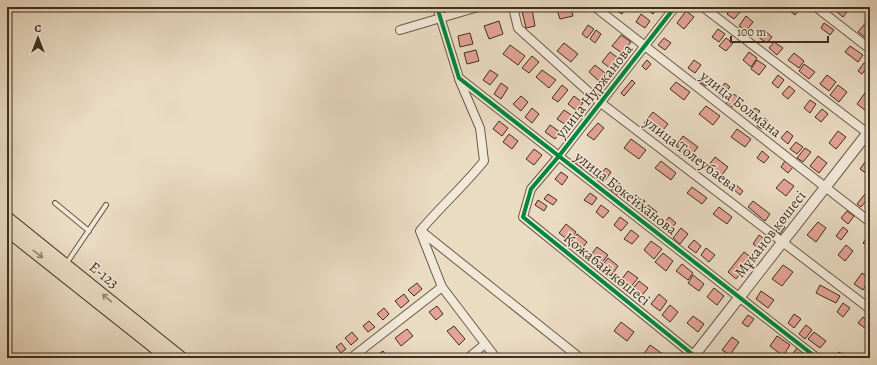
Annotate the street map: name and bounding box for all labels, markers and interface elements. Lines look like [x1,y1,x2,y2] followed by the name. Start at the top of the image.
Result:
[18,18,58,58] north arrow
[731,18,828,44] scale bar
[35,21,42,36] text: С
[737,24,766,40] text: 100 m
[550,40,637,143] street label: улица Нуржанова
[695,65,786,142] street label: улица Болмана
[639,111,742,196] street label: улица Толеубаева
[570,146,682,239] street label: улица Бокейханова
[730,186,810,282] street label: Мұканов көшесі
[560,228,654,310] street label: Қожабай көшесі
[32,250,43,259] one-way arrow
[85,257,123,293] street label: Е-123
[102,294,113,303] one-way arrow

